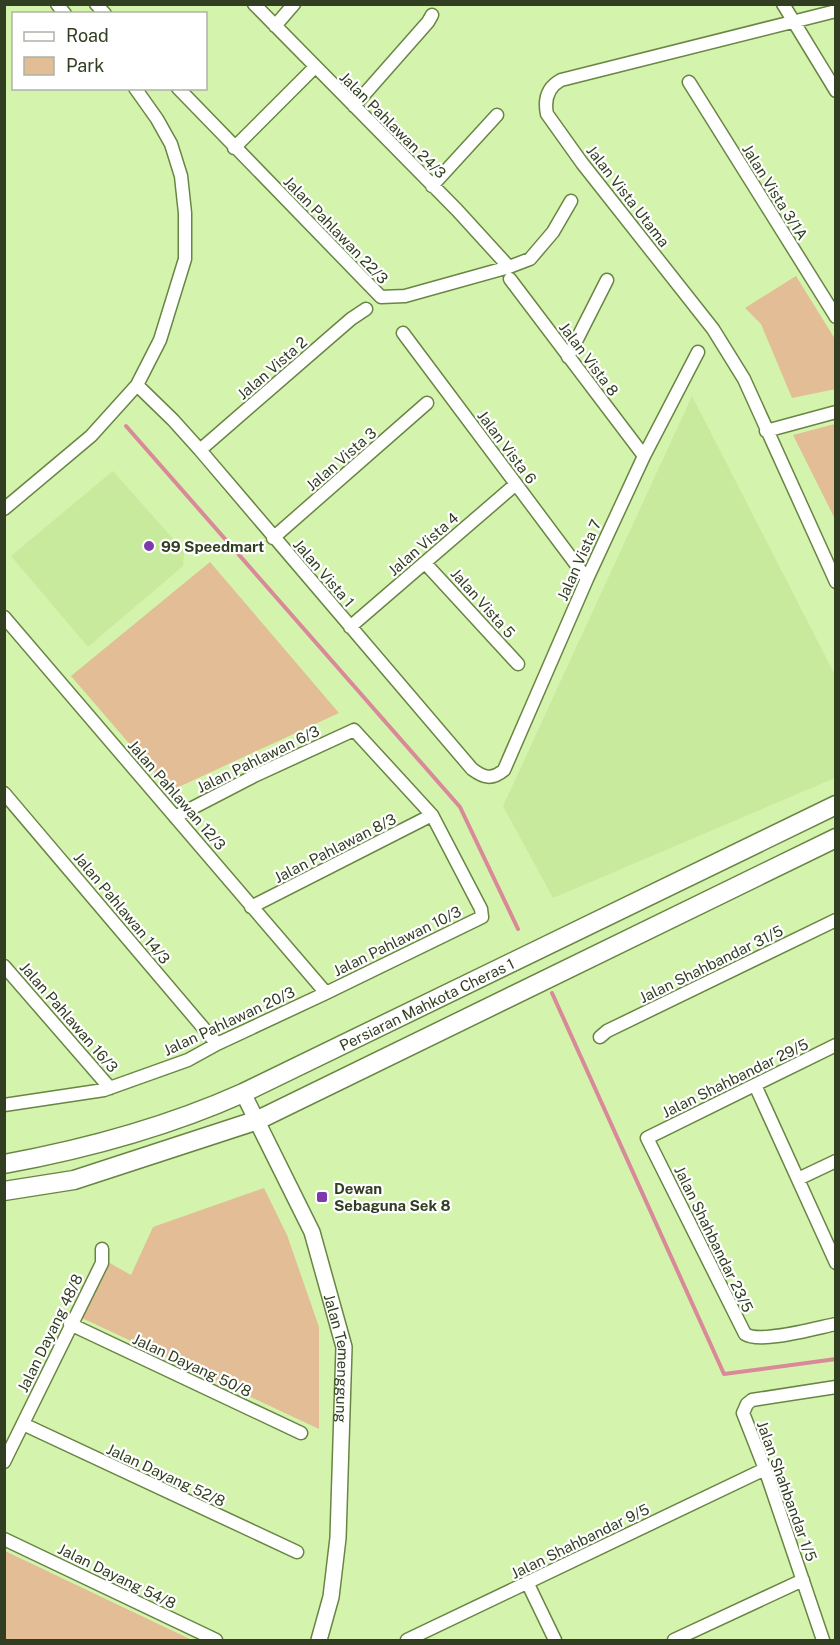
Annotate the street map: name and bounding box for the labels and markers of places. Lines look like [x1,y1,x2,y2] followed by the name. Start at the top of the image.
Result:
[161,538,264,555] place label: 99 Speedmart
[142,539,156,553] marker: 99 Speedmart
[334,1180,451,1214] place label: Dewan Sebaguna Sek 8
[315,1190,329,1204] marker: Dewan Sebaguna Sek 8

